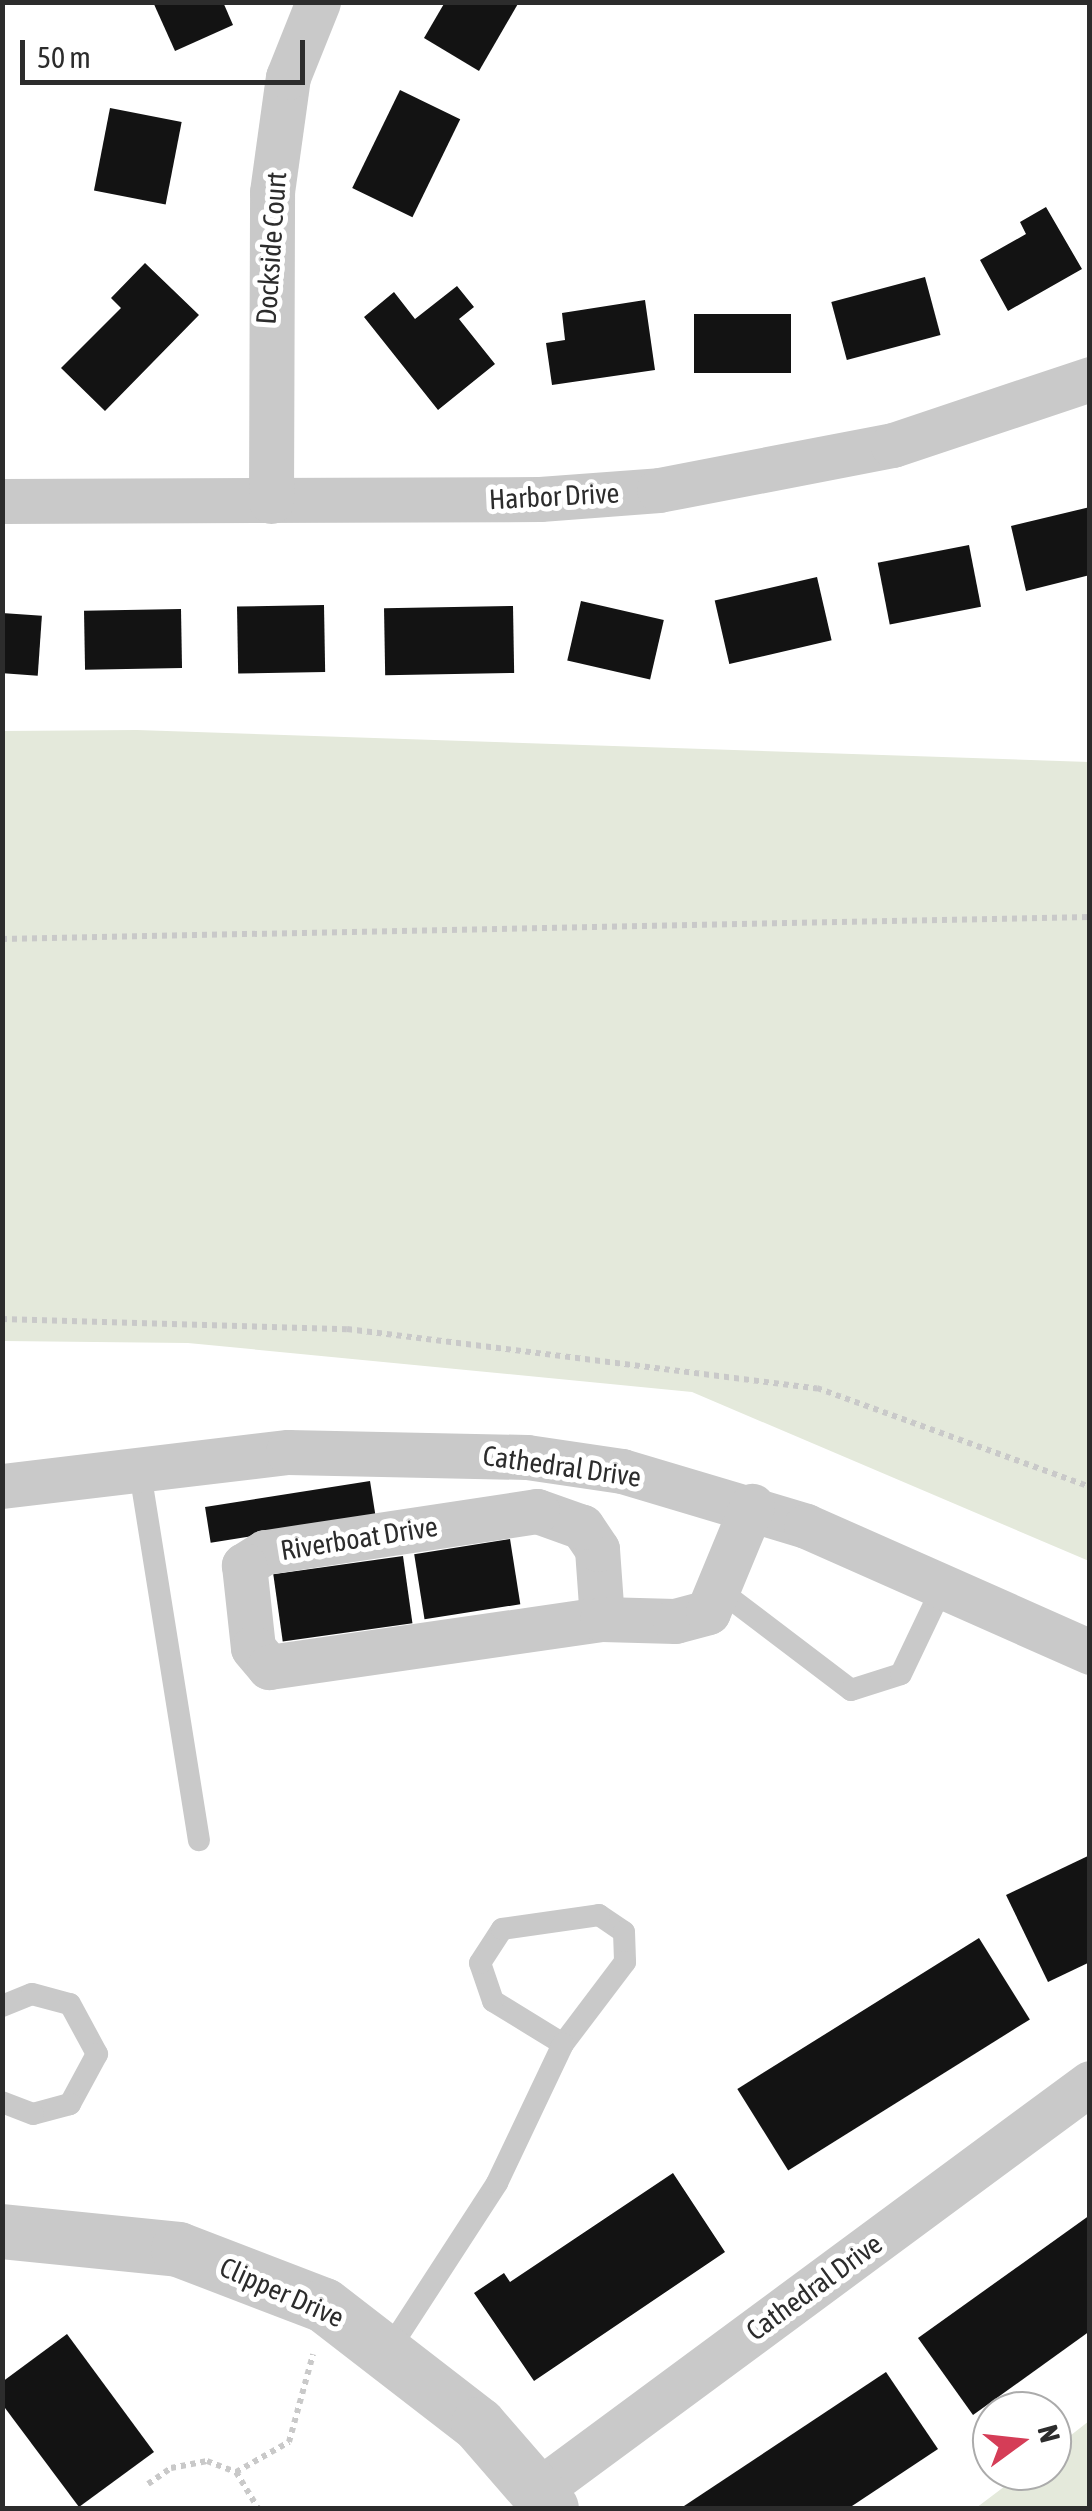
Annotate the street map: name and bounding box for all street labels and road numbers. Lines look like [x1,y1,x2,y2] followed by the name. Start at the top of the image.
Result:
[249,171,293,325] street label: Dockside Court
[488,476,620,516] street label: Harbor Drive
[481,1438,643,1494] street label: Cathedral Drive
[278,1509,440,1567] street label: Riverboat Drive
[740,2227,888,2347] street label: Cathedral Drive
[215,2250,349,2334] street label: Clipper Drive

